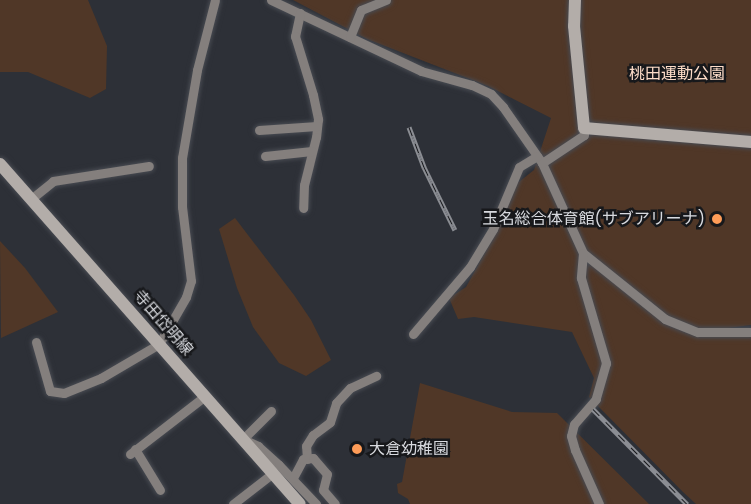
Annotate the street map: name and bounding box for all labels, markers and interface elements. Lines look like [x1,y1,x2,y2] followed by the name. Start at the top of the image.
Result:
[629,64,725,84] park label: 桃田運動公園
[482,209,705,229] place label: 玉名総合体育館(サブアリーナ)
[710,212,724,226] marker: 玉名総合体育館(サブアリーナ)
[130,287,196,359] street label: 寺田岱明線
[369,439,449,459] place label: 大倉幼稚園
[350,442,364,456] marker: 大倉幼稚園

